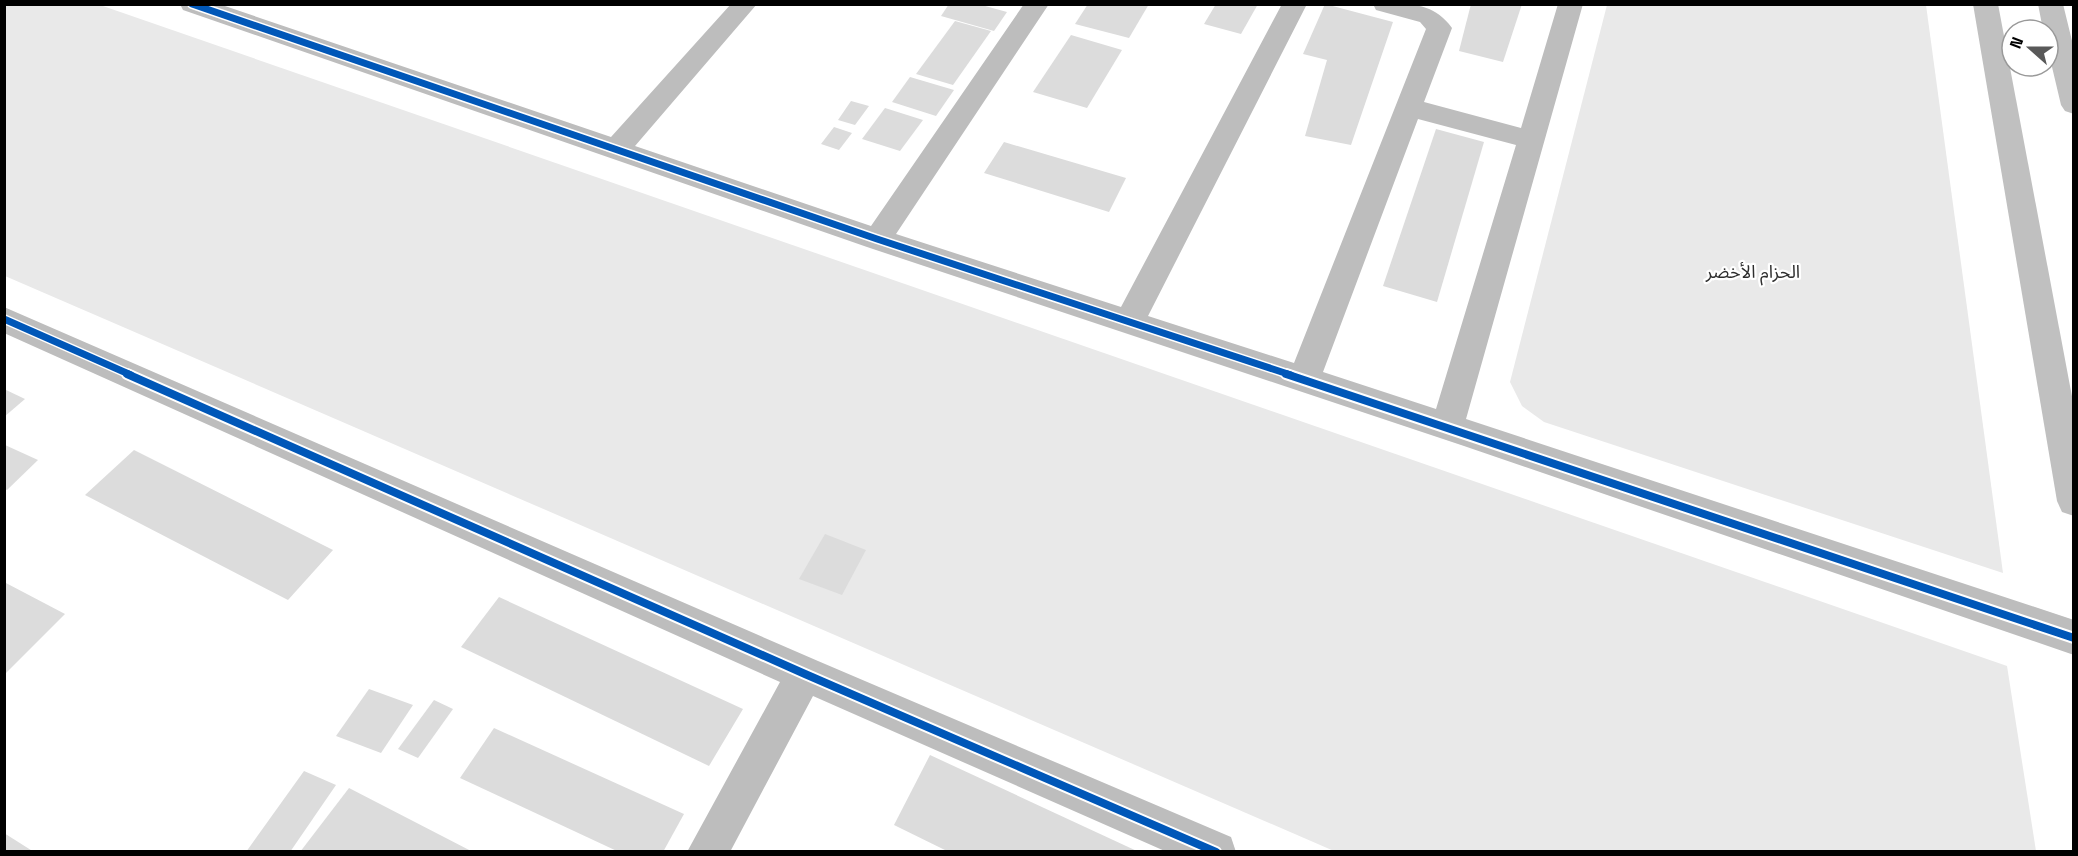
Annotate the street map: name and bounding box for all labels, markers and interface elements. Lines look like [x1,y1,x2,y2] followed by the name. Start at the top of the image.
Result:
[2000,18,2060,78] north arrow
[2005,34,2028,52] text: N
[1705,260,1800,286] park label: الحزام الأخضر

